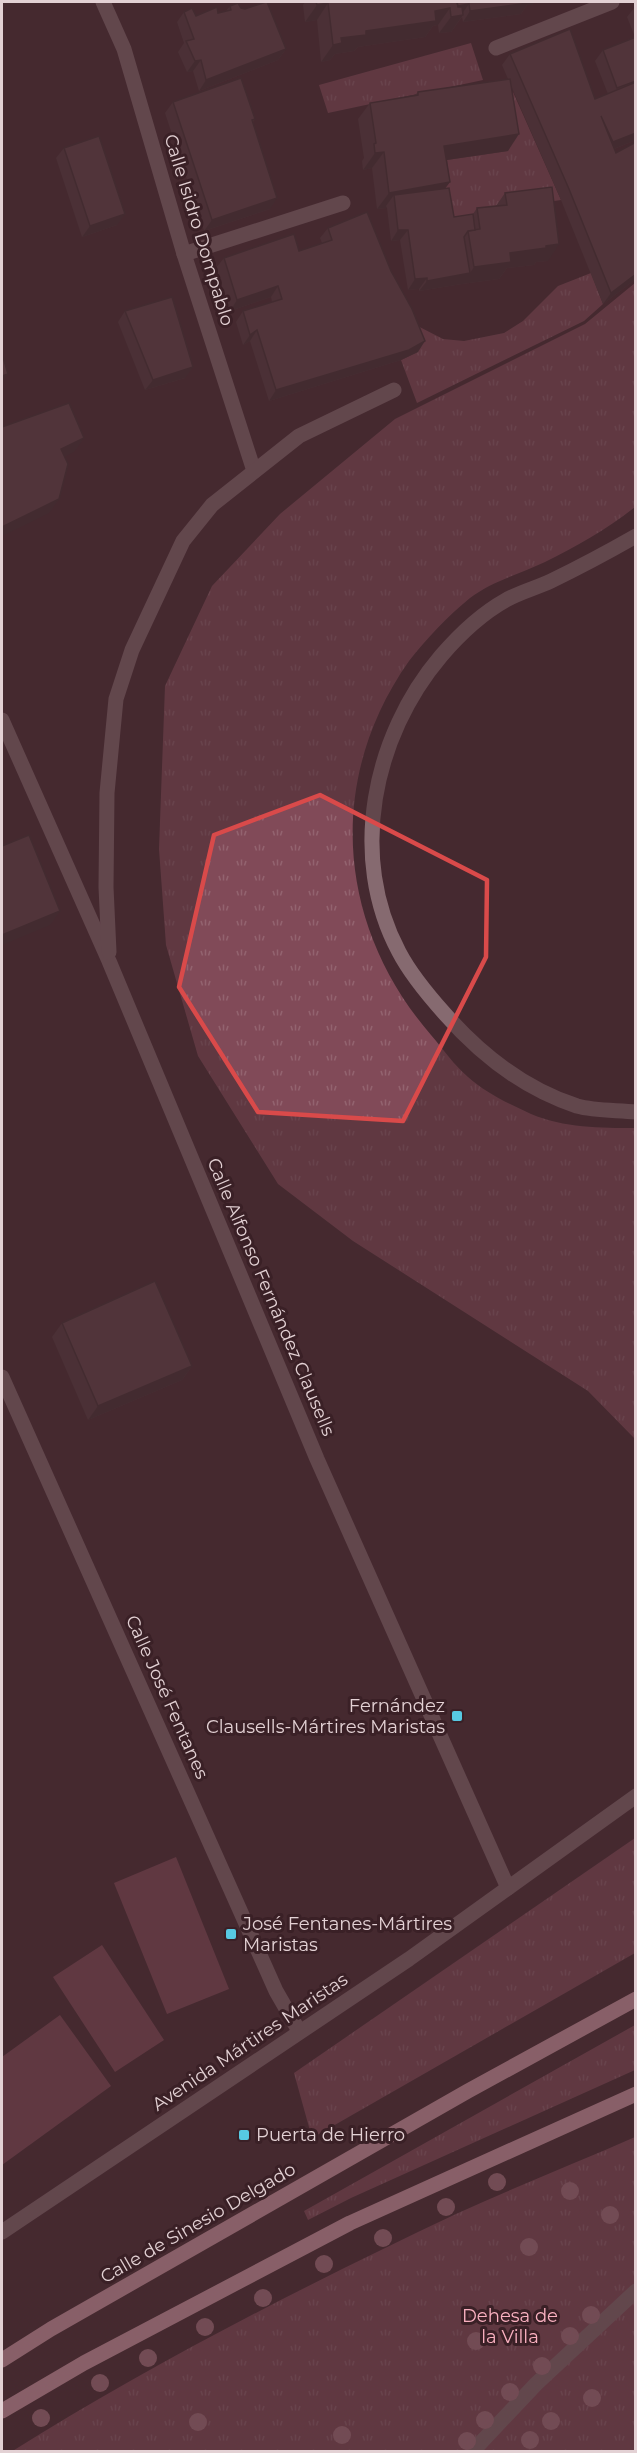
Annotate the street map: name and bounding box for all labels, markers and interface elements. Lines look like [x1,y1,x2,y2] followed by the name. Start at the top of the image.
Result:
[159,132,239,328] street label: Calle Isidro Dompablo
[202,1155,340,1439] street label: Calle Alfonso Fernández Clausells
[121,1612,213,1782] street label: Calle José Fentanes
[206,1695,445,1738] place label: Fernández Clausells-Mártires Maristas
[450,1709,464,1723] marker: Fernández Clausells-Mártires Maristas
[242,1913,452,1956] place label: José Fentanes-Mártires Maristas
[224,1927,238,1941] marker: José Fentanes-Mártires Maristas
[148,1968,352,2116] street label: Avenida Mártires Maristas
[256,2124,405,2146] place label: Puerta de Hierro
[237,2128,251,2142] marker: Puerta de Hierro
[96,2158,300,2288] street label: Calle de Sinesio Delgado
[462,2305,558,2348] park label: Dehesa de la Villa

